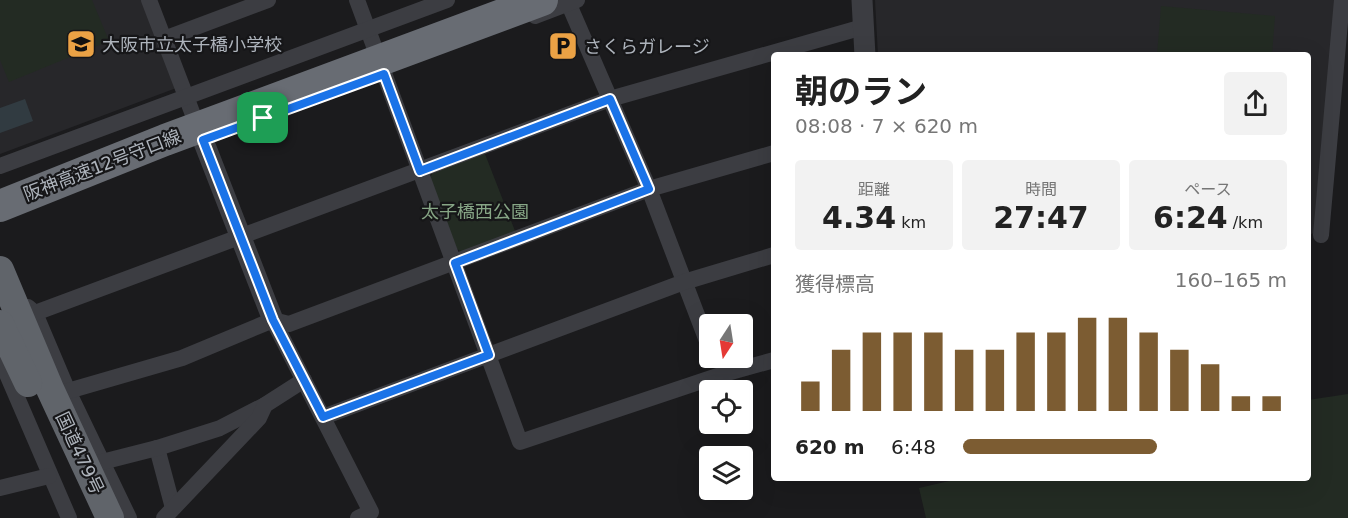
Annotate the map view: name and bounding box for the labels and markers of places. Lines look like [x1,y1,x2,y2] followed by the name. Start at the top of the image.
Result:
[65,28,97,60] school or university icon: 大阪市立太子橋小学校
[547,30,579,62] parking icon: さくらガレージ
[102,34,282,55] place label: 大阪市立太子橋小学校
[584,36,710,57] place label: さくらガレージ
[237,92,288,143] pin

